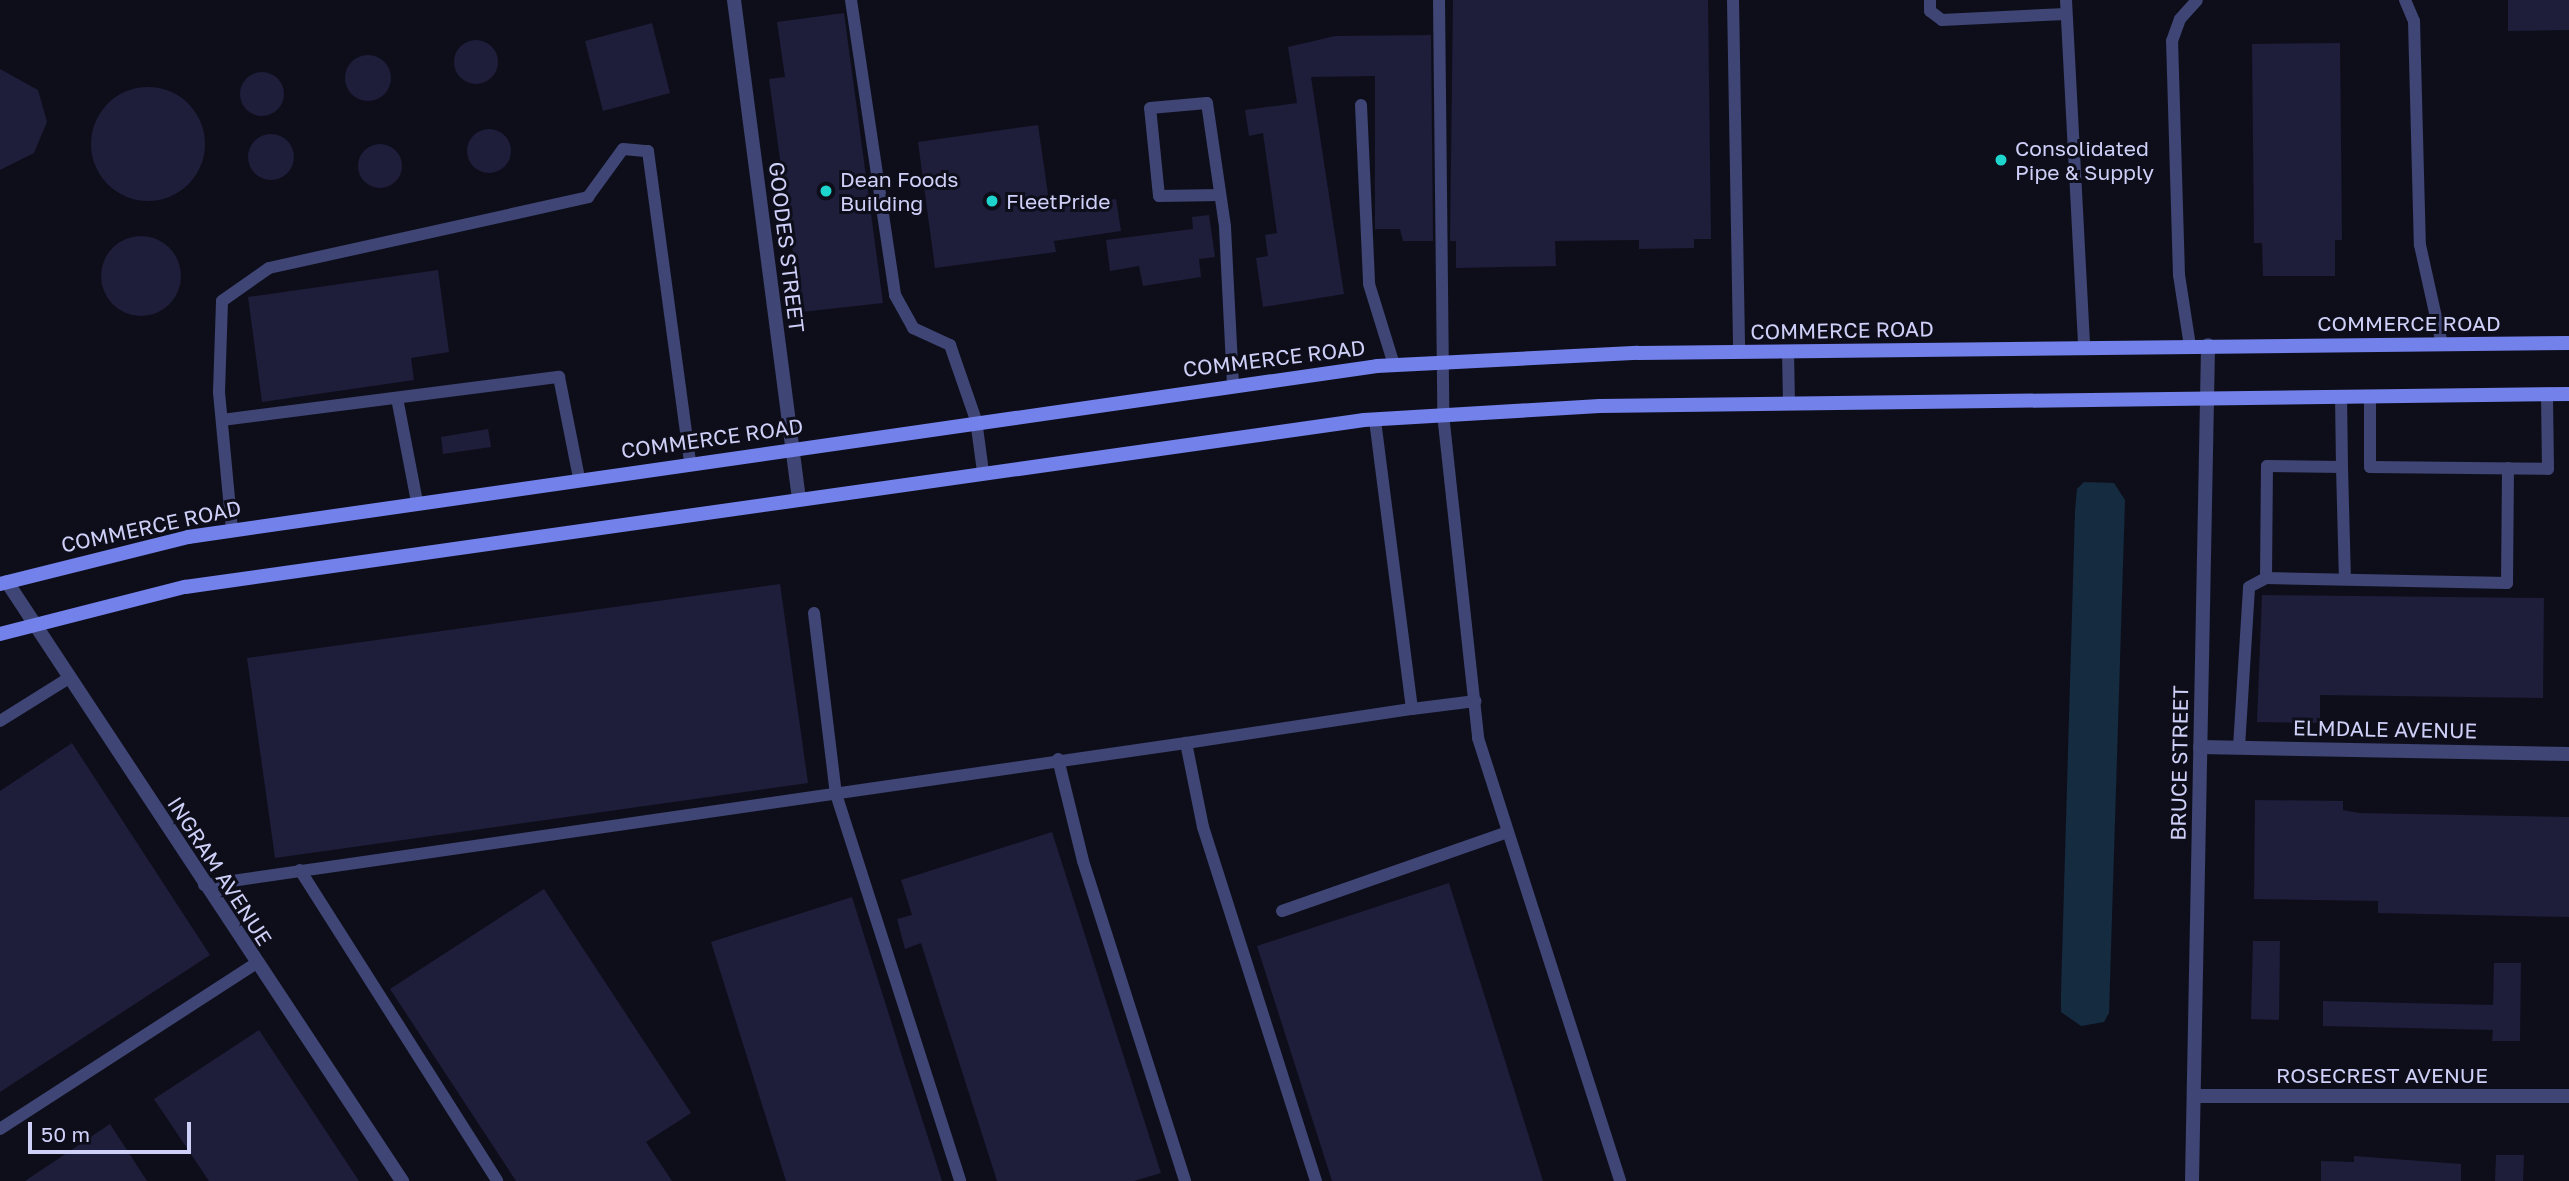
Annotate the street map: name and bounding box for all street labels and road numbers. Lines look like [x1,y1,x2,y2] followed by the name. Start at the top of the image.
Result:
[764,160,810,334] street label: GOODES STREET
[2317,310,2501,336] street label: COMMERCE ROAD
[1750,316,1934,344] street label: COMMERCE ROAD
[1181,334,1367,382] street label: COMMERCE ROAD
[619,413,805,463] street label: COMMERCE ROAD
[59,495,243,557] street label: COMMERCE ROAD
[2165,685,2193,841] street label: BRUCE STREET
[2293,715,2477,743] street label: ELMDALE AVENUE
[163,792,277,950] street label: INGRAM AVENUE
[2276,1062,2488,1088] street label: ROSECREST AVENUE

